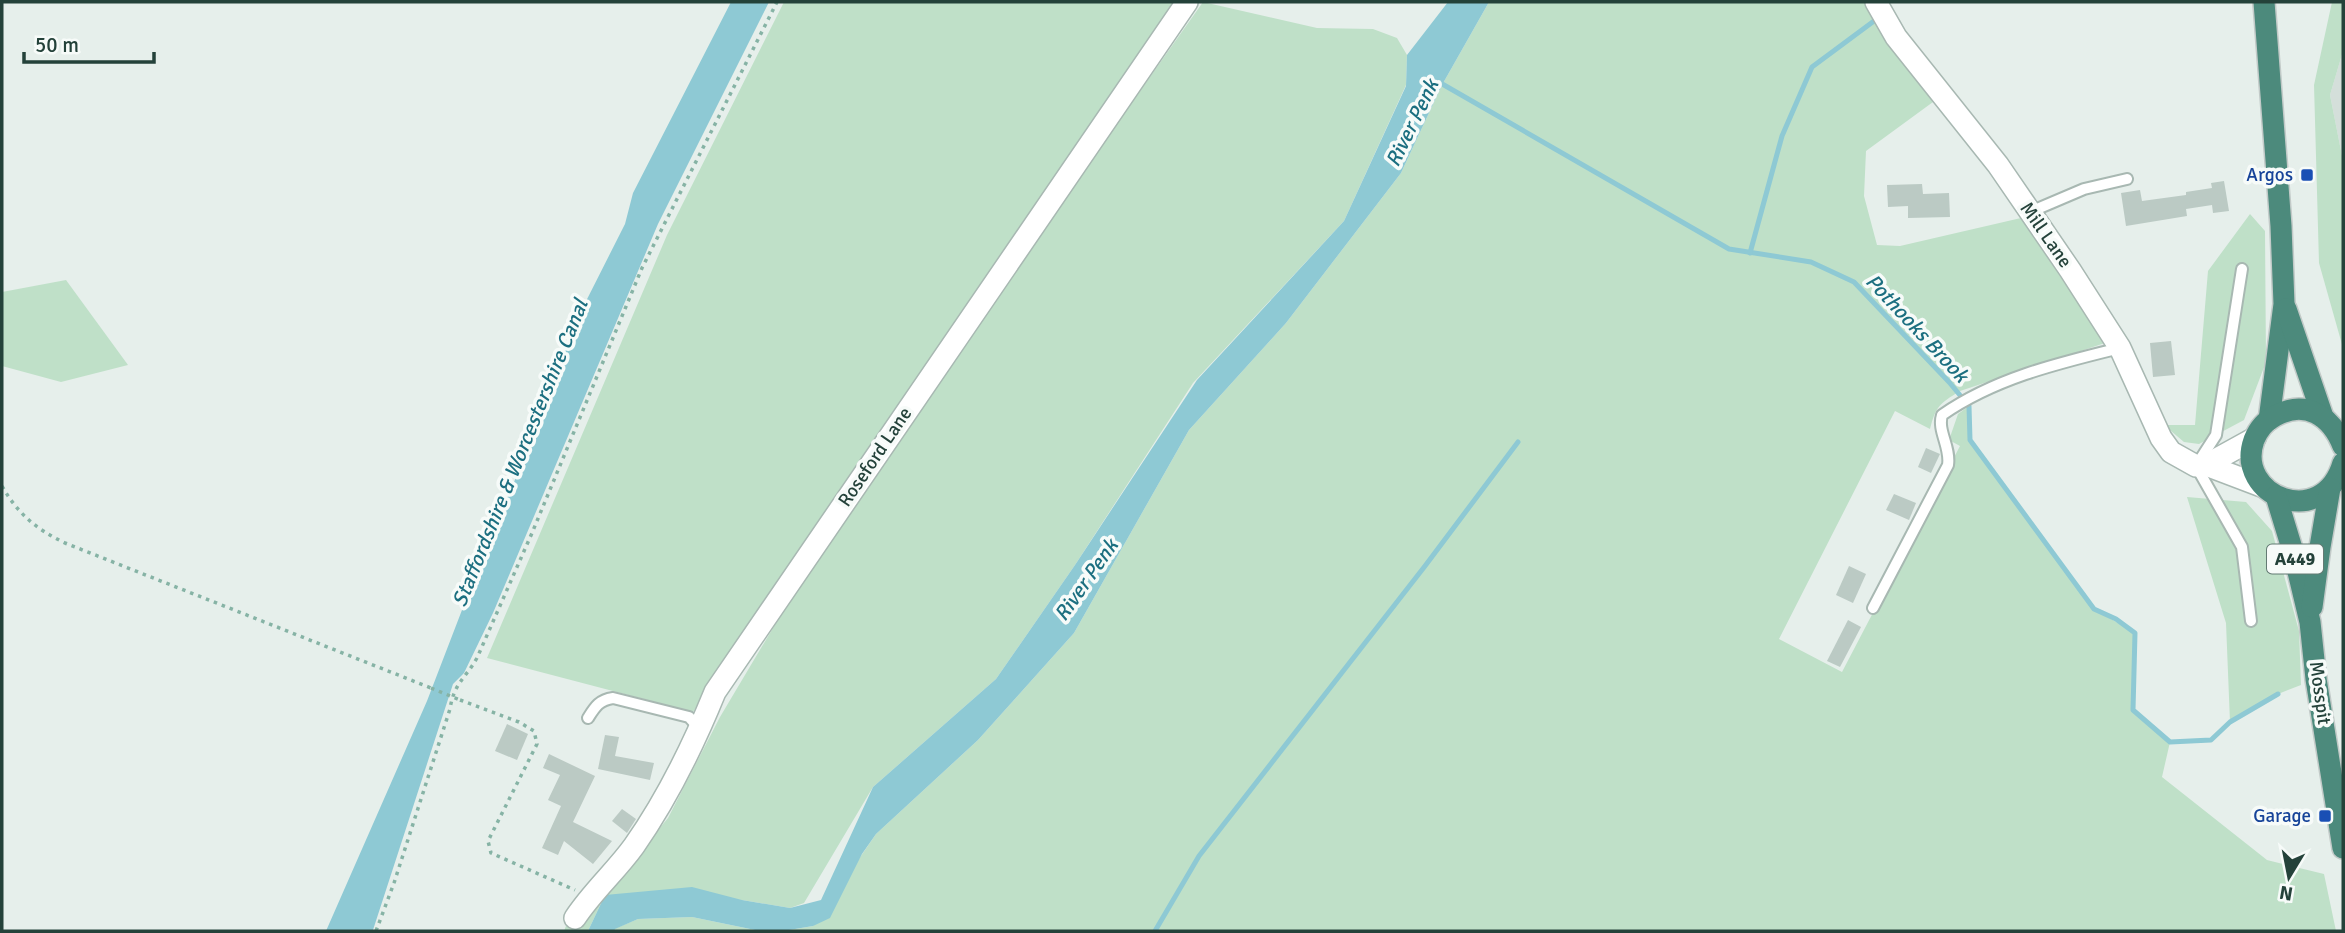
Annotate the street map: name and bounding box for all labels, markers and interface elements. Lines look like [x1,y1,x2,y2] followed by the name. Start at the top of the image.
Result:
[24,21,154,65] scale bar
[35,32,79,58] text: 50 m
[1380,73,1445,171] water label: River Penk
[2246,163,2293,187] place label: Argos
[2299,167,2315,183] marker: Argos
[2015,197,2077,273] street label: Mill Lane
[1860,268,1976,390] water label: Pothooks Brook
[446,294,594,611] water label: Staffordshire & Worcestershire Canal
[833,403,917,511] street label: Roseford Lane
[1048,532,1125,626] water label: River Penk
[2267,544,2323,574] road number: A449
[2304,660,2336,727] street label: Mosspit
[2253,804,2311,828] place label: Garage
[2317,808,2333,824] marker: Garage
[2254,842,2324,912] north arrow
[2278,880,2295,906] text: N

